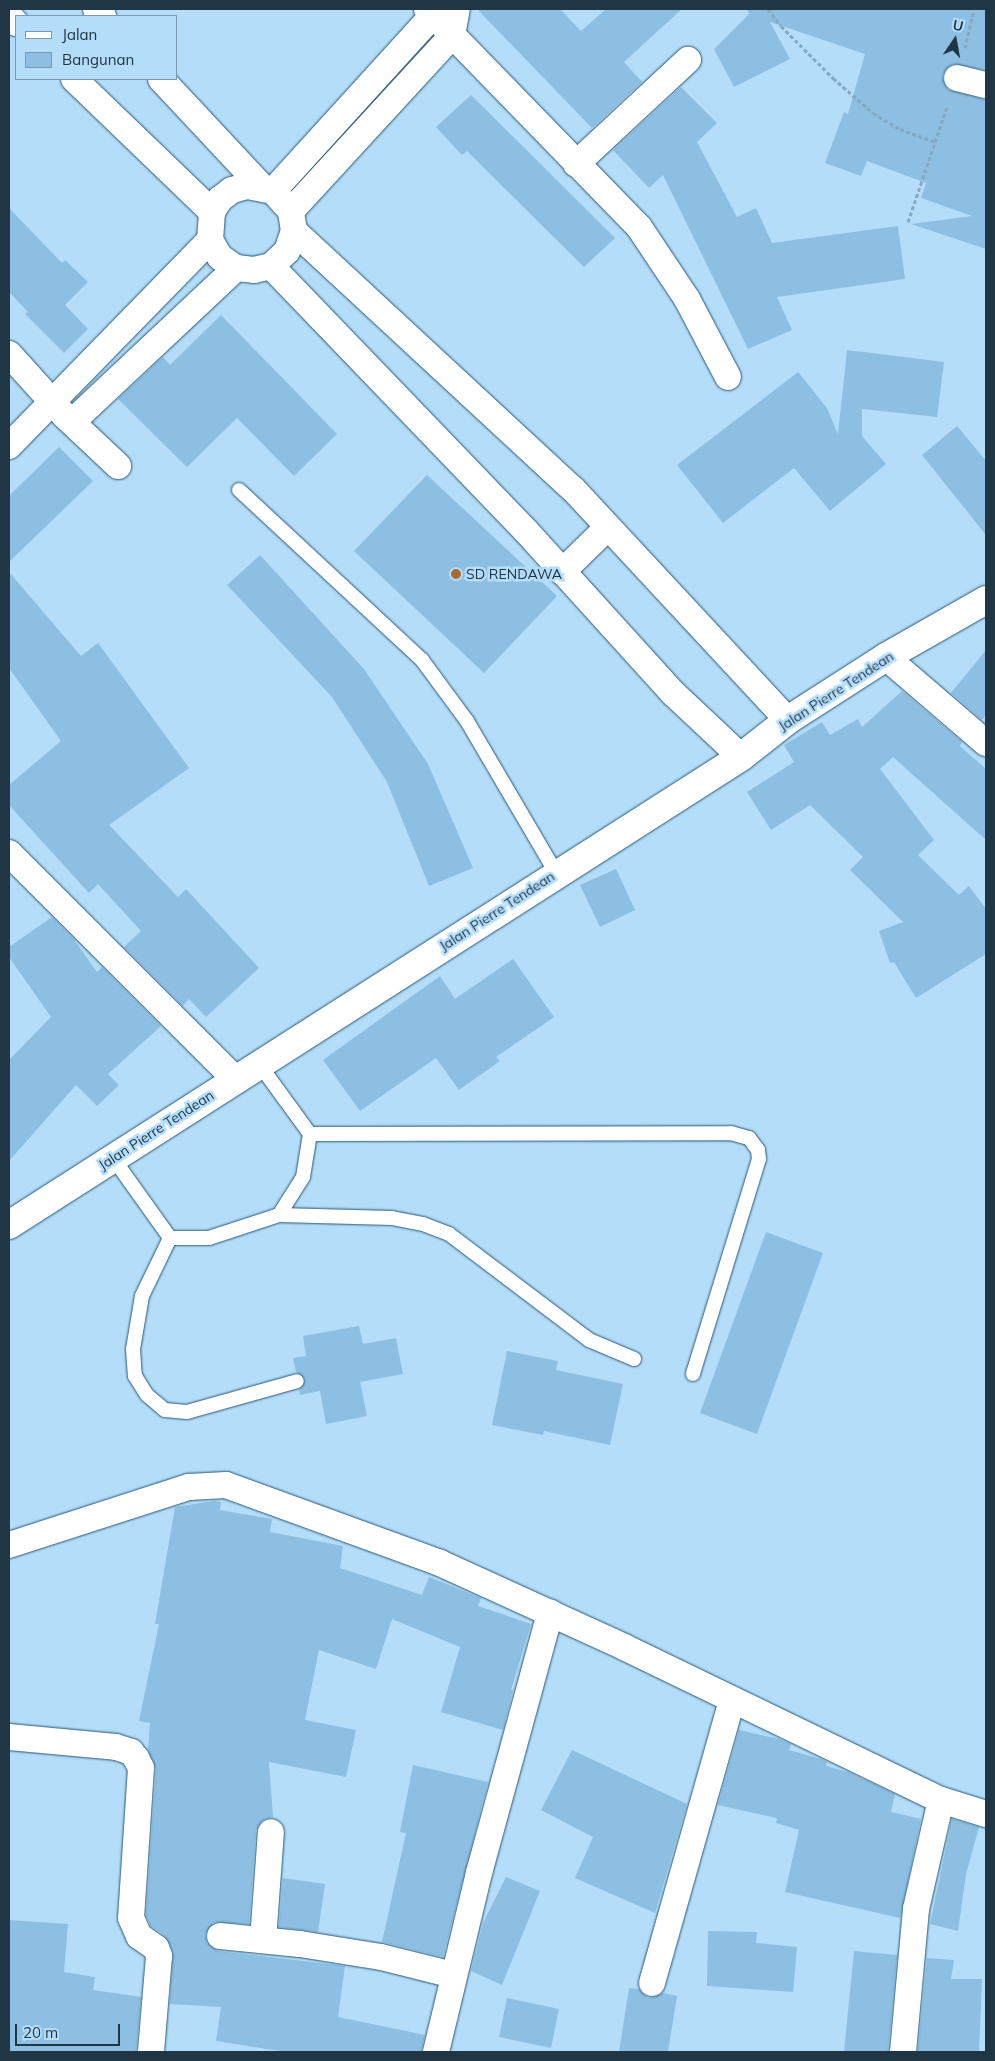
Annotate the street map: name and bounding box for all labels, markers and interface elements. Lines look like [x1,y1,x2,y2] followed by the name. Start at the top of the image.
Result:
[15,15,178,80] legend
[930,15,980,65] north arrow
[951,15,965,35] text: U
[62,25,97,44] text: Jalan
[62,50,134,69] text: Bangunan
[466,566,562,582] place label: SD RENDAWA
[450,568,462,580] marker: SD RENDAWA
[775,648,897,734] street label: Jalan Pierre Tendean
[436,868,558,954] street label: Jalan Pierre Tendean
[95,1087,217,1173] street label: Jalan Pierre Tendean
[18,2014,122,2046] scale bar
[23,2023,58,2042] text: 20 m

